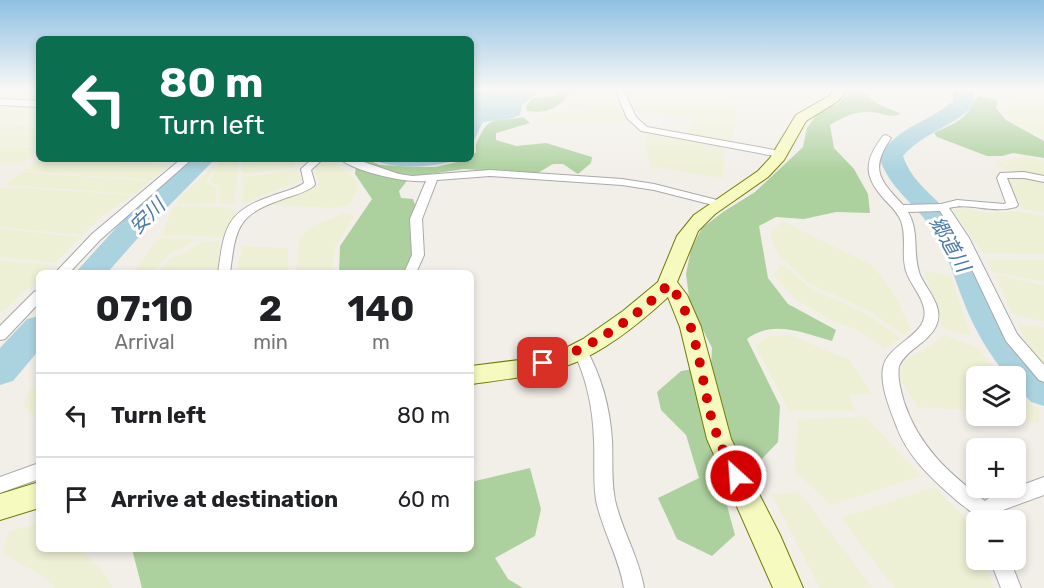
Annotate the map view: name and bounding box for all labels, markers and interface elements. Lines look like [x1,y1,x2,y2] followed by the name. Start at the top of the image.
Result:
[159,58,263,108] text: 80 m
[60,60,138,138] icon: left
[159,109,264,141] text: Turn left
[124,192,171,239] water label: 安川
[925,212,976,278] water label: 郷道川
[96,287,194,330] text: 07:10
[259,287,282,330] text: 2
[347,287,414,330] text: 140
[115,330,175,354] text: Arrival
[253,330,288,354] text: min
[372,330,390,354] text: m
[517,337,568,388] pin
[526,346,559,379] icon: arrive
[966,366,1026,570] map controls
[966,366,1026,426] button: layers
[60,399,93,432] icon: left
[111,402,206,429] text: Turn left
[397,402,450,429] text: 80 m
[966,438,1026,498] button: +
[704,444,768,508] position arrow
[60,483,93,516] icon: arrive
[111,486,338,513] text: Arrive at destination
[398,486,450,513] text: 60 m
[966,510,1026,570] button: −

